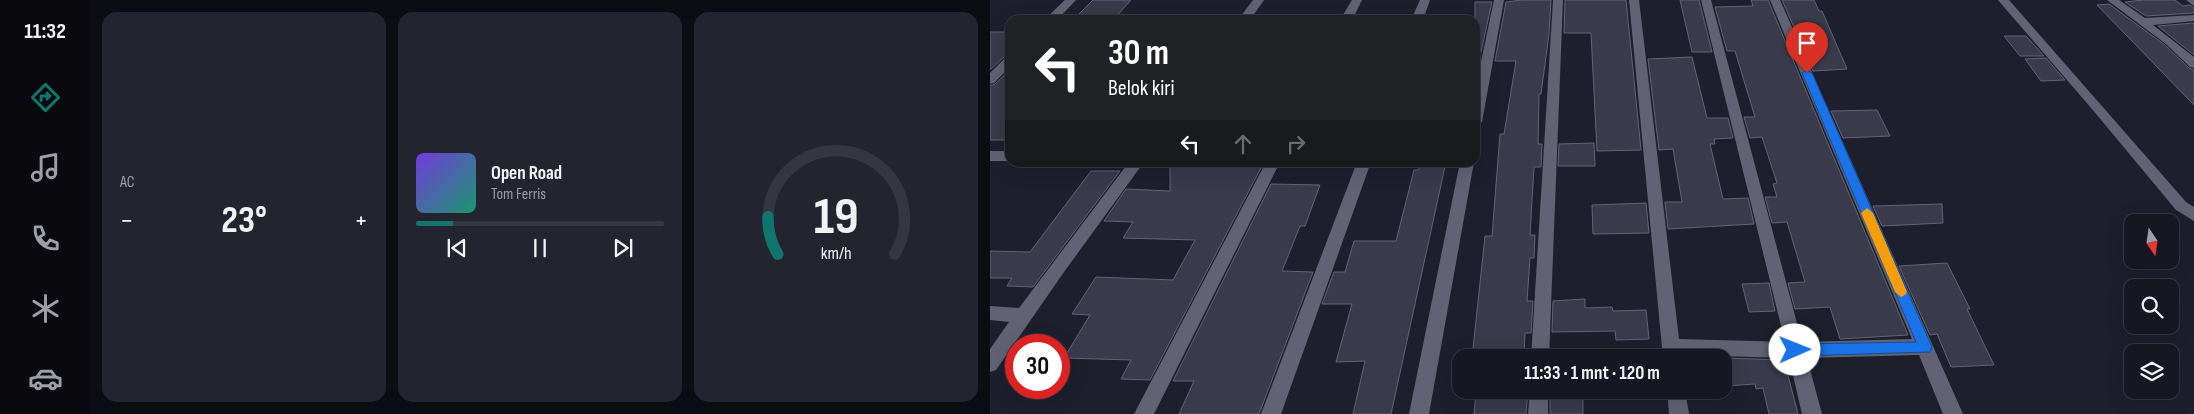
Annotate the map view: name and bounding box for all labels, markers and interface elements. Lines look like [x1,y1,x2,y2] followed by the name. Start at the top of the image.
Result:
[24,18,66,45] text: 11:32
[1786,22,1828,73] pin
[1793,29,1821,57] icon: arrive
[1108,32,1169,75] text: 30 m
[1025,35,1090,100] icon: left
[1108,75,1175,102] text: Belok kiri
[28,80,63,115] icon: directions
[1176,130,1204,158] icon: left
[1229,130,1257,158] icon: ahead
[1282,130,1310,158] icon: right
[28,150,63,185] icon: music
[491,162,562,185] text: Open Road
[120,173,134,192] text: AC
[491,185,546,204] text: Tom Ferris
[813,186,859,249] text: 19
[221,198,267,243] text: 23°
[120,204,134,237] text: −
[354,204,368,237] text: +
[2124,214,2179,269] north arrow
[2124,214,2179,399] map controls
[28,221,63,256] icon: phone
[443,234,471,262] icon: previous
[526,234,554,262] icon: pause
[609,234,637,262] icon: next
[821,243,851,264] text: km/h
[2124,279,2179,334] button: search
[28,291,63,326] icon: climate
[1768,323,1820,375] position arrow
[1005,334,1070,399] speed limit sign: 30
[2124,344,2179,399] button: layers
[28,361,63,396] icon: car
[1524,362,1660,385] text: 11:33 · 1 mnt · 120 m

